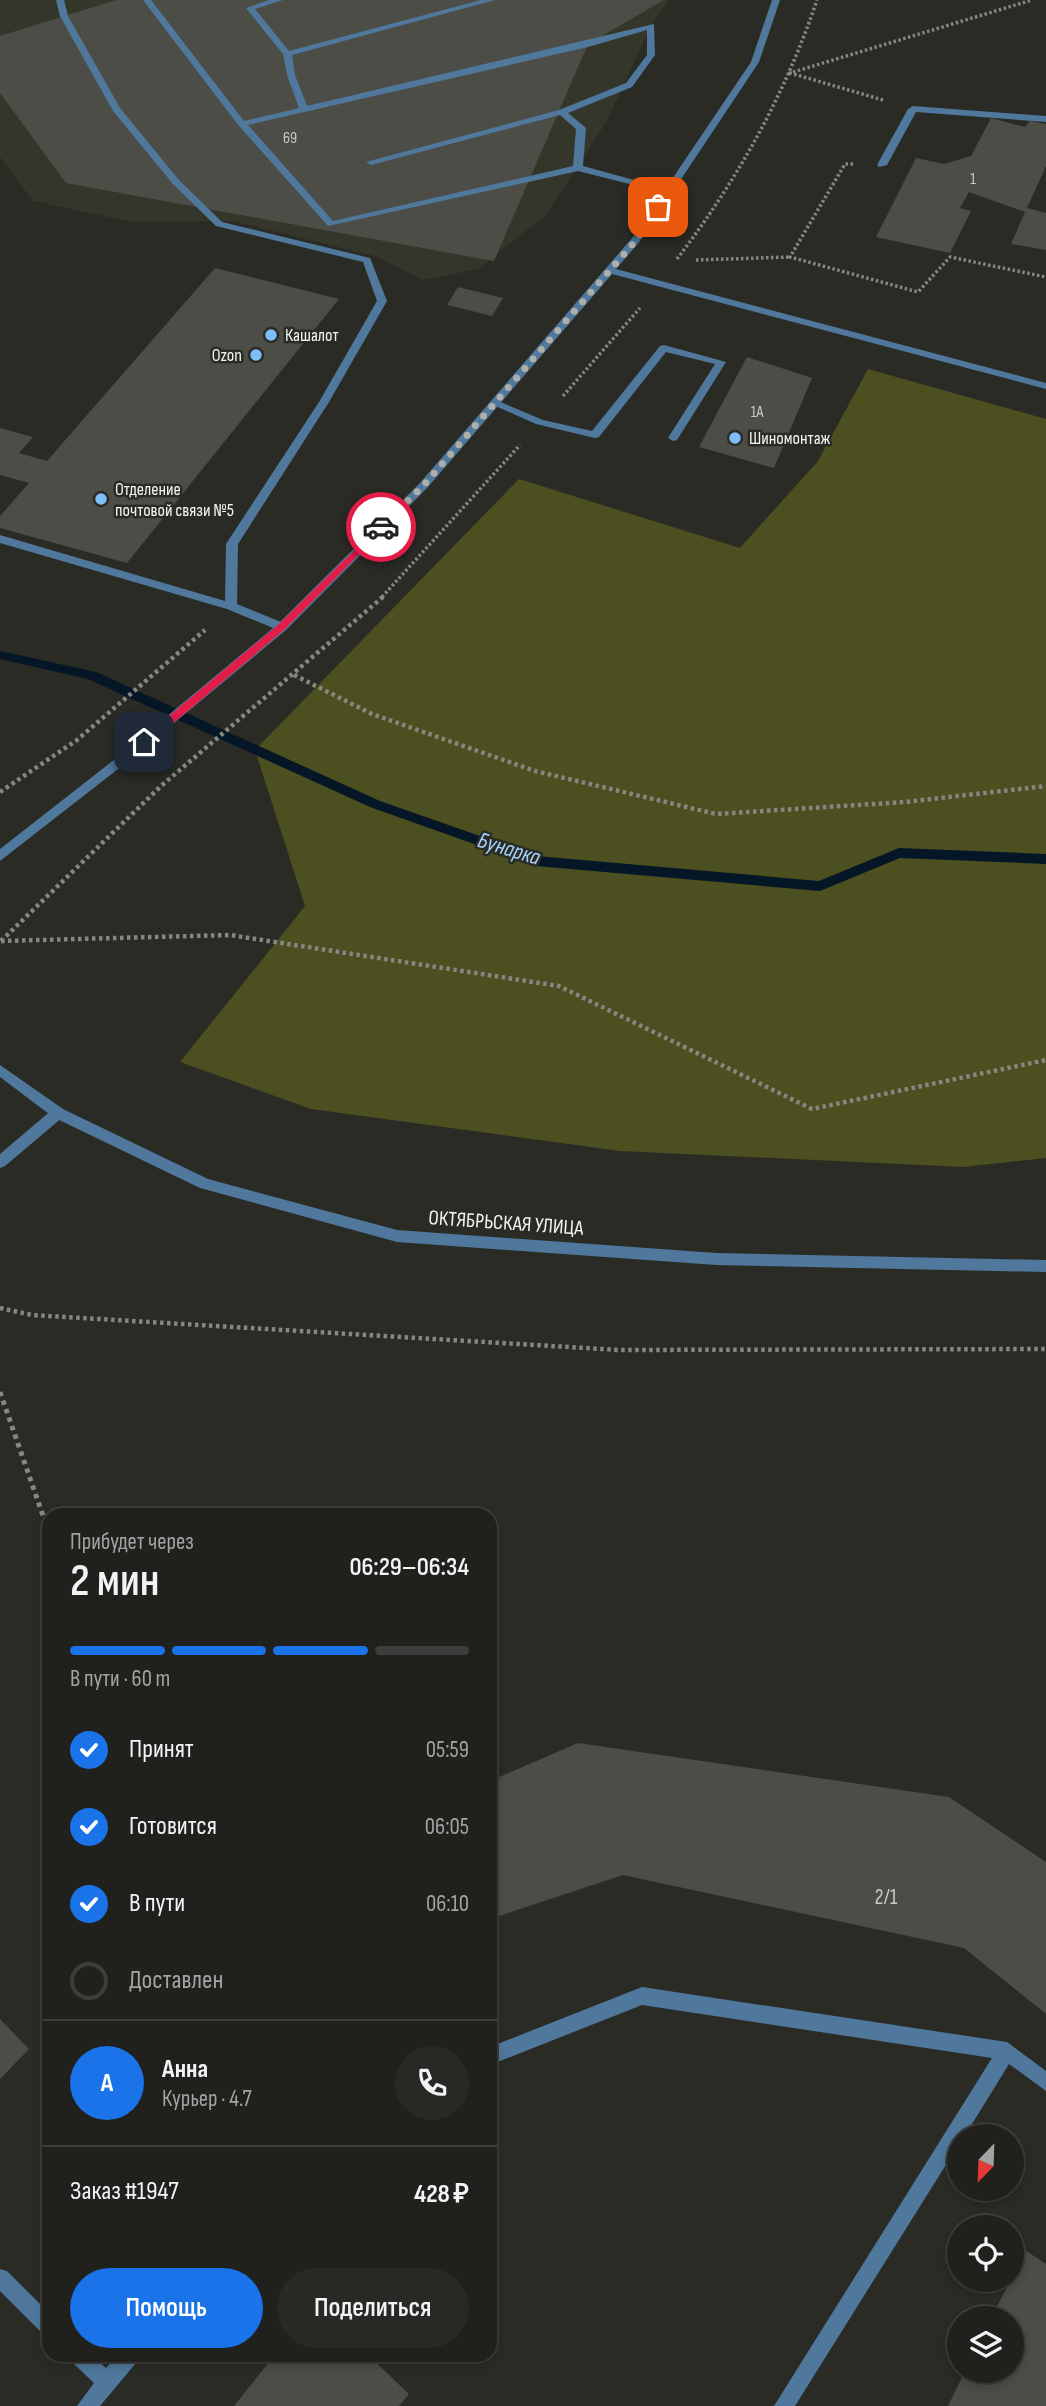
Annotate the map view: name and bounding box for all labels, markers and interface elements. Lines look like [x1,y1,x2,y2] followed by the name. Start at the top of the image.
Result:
[283,129,297,148] house number: 69
[970,170,976,189] house number: 1
[628,177,688,237] pin
[639,188,677,226] icon: bag
[285,325,339,346] place label: Кашалот
[263,327,279,343] marker: Кашалот
[212,345,242,366] place label: Ozon
[248,347,264,363] marker: Ozon
[751,403,763,422] house number: 1А
[749,428,831,449] place label: Шиномонтаж
[727,430,743,446] marker: Шиномонтаж
[115,479,234,521] place label: Отделение почтовой связи №5
[93,491,109,507] marker: Отделение почтовой связи №5
[346,492,416,562] courier
[362,508,400,546] icon: car
[114,712,174,772] pin
[125,723,163,761] icon: home
[474,826,544,872] water label: Бунарка
[428,1205,585,1241] street label: ОКТЯБРЬСКАЯ УЛИЦА
[70,1528,194,1556] text: Прибудет через
[349,1552,469,1583] text: 06:29–06:34
[70,1554,160,1609] text: 2 мин
[70,1665,170,1693] text: В пути · 60 m
[70,1731,108,1769] icon: check
[129,1734,194,1765] text: Принят
[426,1736,469,1764] text: 05:59
[70,1808,108,1846] icon: check
[129,1811,217,1842] text: Готовится
[425,1813,469,1841] text: 06:05
[70,1885,108,1923] icon: check
[875,1885,898,1910] house number: 2/1
[129,1888,185,1919] text: В пути
[426,1890,469,1918] text: 06:10
[129,1965,223,1996] text: Доставлен
[395,2046,469,2120] button: phone
[162,2054,208,2085] text: Анна
[101,2068,113,2099] text: А
[162,2085,252,2113] text: Курьер · 4.7
[947,2124,1024,2202] north arrow
[947,2124,1024,2383] map controls
[70,2176,179,2207] text: Заказ #1947
[414,2179,469,2210] text: 428 ₽
[947,2215,1024,2292] button: locate
[70,2268,263,2348] button: Помощь
[277,2268,469,2348] button: Поделиться
[947,2306,1024,2383] button: layers

